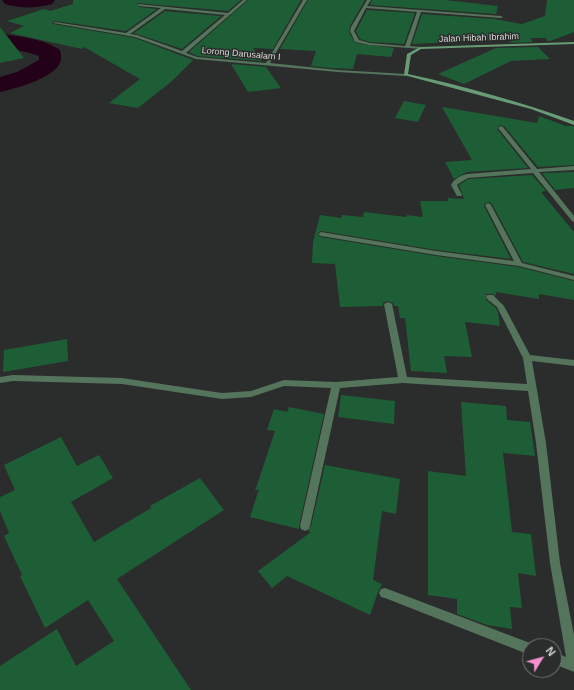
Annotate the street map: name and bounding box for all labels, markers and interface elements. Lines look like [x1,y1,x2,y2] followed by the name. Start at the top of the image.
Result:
[439,31,519,45] street label: Jalan Hibah Ibrahim
[201,45,281,63] street label: Lorong Darusalam I
[522,638,562,678] north arrow
[544,645,558,658] text: N

